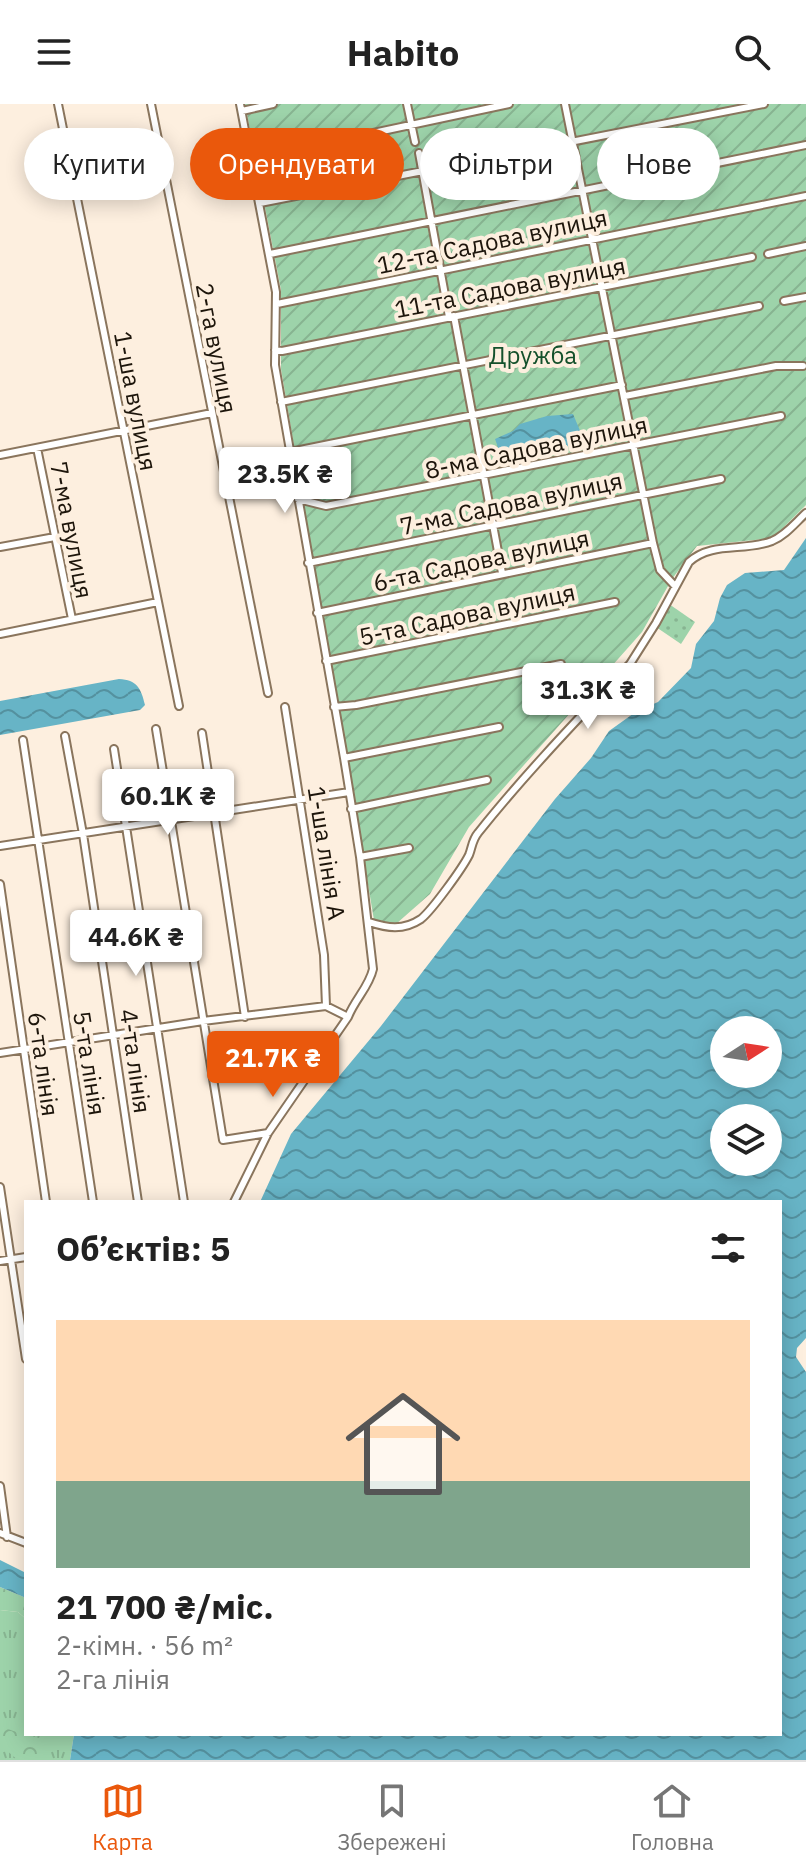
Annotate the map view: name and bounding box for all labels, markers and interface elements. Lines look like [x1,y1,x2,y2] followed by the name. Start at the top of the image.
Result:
[347,29,459,76] text: Habito
[32,30,76,74] icon: menu
[730,30,774,74] icon: search
[24,128,174,200] chip: Купити
[190,128,404,200] chip: Орендувати
[420,128,581,200] chip: Фільтри
[597,128,720,200] chip: Нове
[374,201,610,281] street label: 12-та Садова вулиця
[392,249,628,325] street label: 11-та Садова вулиця
[189,280,245,416] street label: 2-га вулиця
[107,329,165,473] street label: 1-ша вулиця
[489,339,577,371] park label: Дружба
[422,408,650,486] street label: 8-ма Садова вулиця
[211,447,359,515] pin: 23.5K ₴
[237,456,333,490] text: 23.5K ₴
[43,459,101,601] street label: 7-ма вулиця
[397,464,625,542] street label: 7-ма Садова вулиця
[370,521,592,599] street label: 6-та Садова вулиця
[356,575,578,653] street label: 5-та Садова вулиця
[514,663,662,731] pin: 31.3K ₴
[540,672,636,706] text: 31.3K ₴
[94,769,242,837] pin: 60.1K ₴
[120,778,216,812] text: 60.1K ₴
[301,784,353,922] street label: 1-ша лінія А
[62,910,210,978] pin: 44.6K ₴
[88,919,184,953] text: 44.6K ₴
[113,1007,159,1115] street label: 4-та лінія
[66,1009,114,1117] street label: 5-та лінія
[21,1010,67,1118] street label: 6-та лінія
[710,1016,782,1088] north arrow
[710,1016,782,1176] map controls
[199,1031,347,1099] pin: 21.7K ₴
[225,1040,321,1074] text: 21.7K ₴
[710,1104,782,1176] button: layers
[56,1226,230,1270] text: Об’єктів: 5
[706,1226,750,1270] icon: filters
[331,1372,475,1516] icon: home
[56,1584,274,1628] text: 21 700 ₴/міс.
[56,1628,233,1662] text: 2-кімн. · 56 m²
[56,1662,170,1696] text: 2-га лінія
[92,1779,153,1856] tab: Карта
[337,1779,446,1856] tab: Збережені
[631,1779,714,1856] tab: Головна

